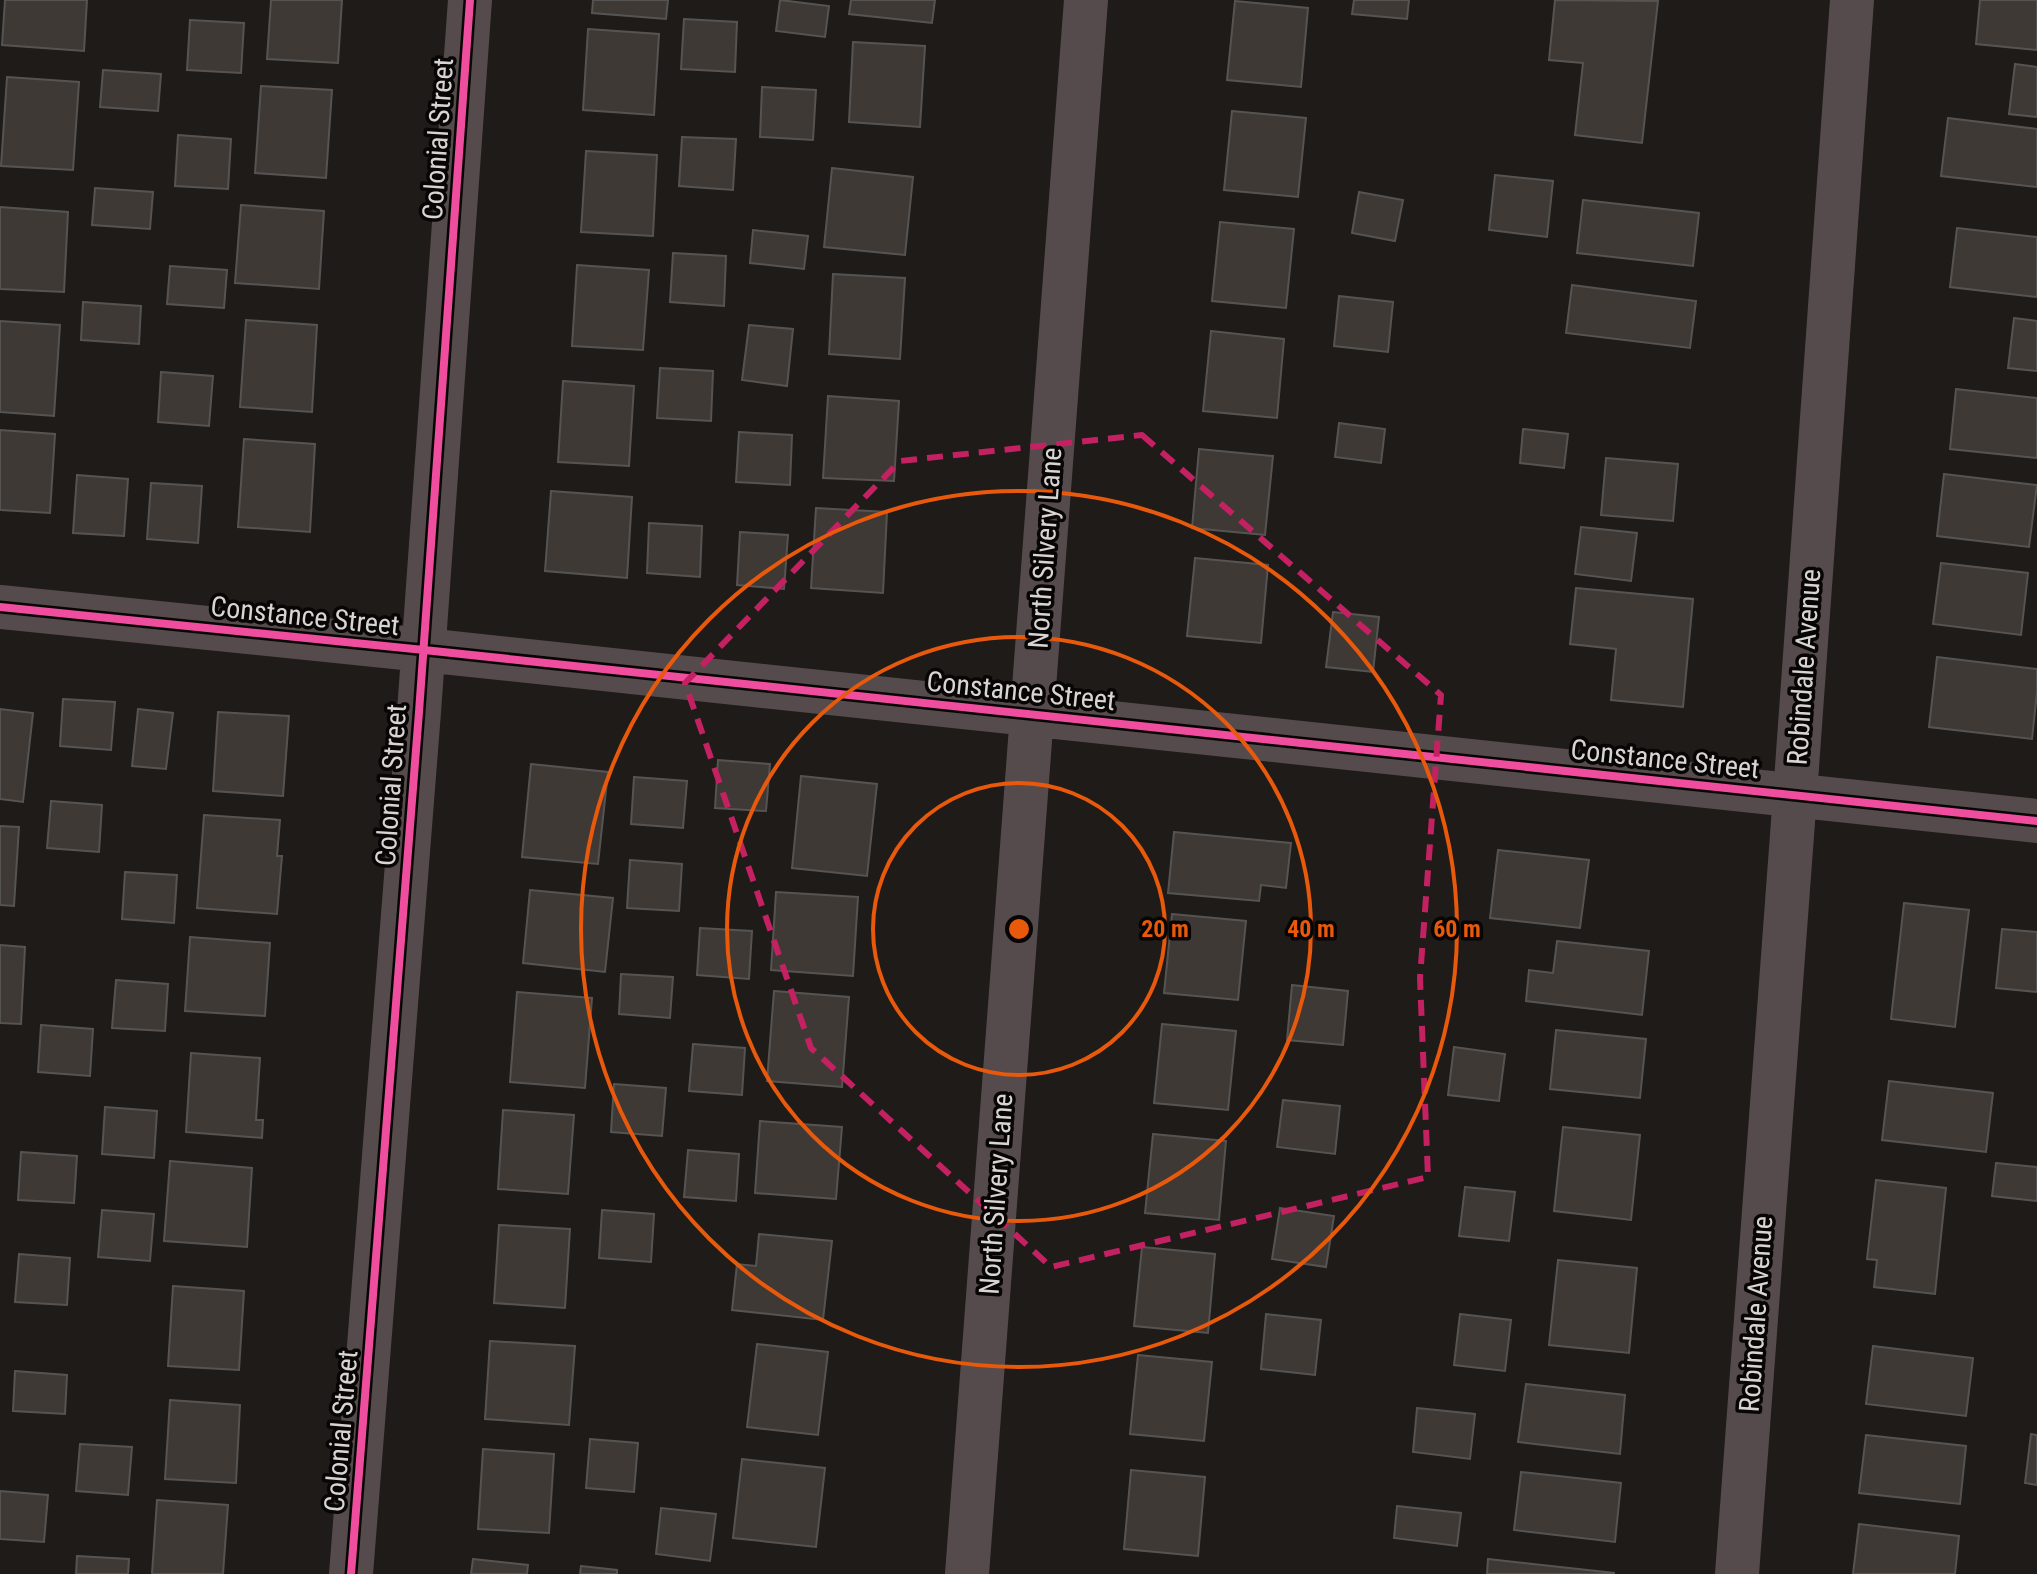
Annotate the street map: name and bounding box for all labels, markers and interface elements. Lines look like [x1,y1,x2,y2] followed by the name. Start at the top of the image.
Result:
[416,57,460,221] street label: Colonial Street
[1022,446,1068,650] street label: North Silvery Lane
[1781,568,1827,766] street label: Robindale Avenue
[209,590,401,642] street label: Constance Street
[925,665,1117,717] street label: Constance Street
[369,703,413,867] street label: Colonial Street
[1569,733,1761,785] street label: Constance Street
[1005,915,1033,943] centre of rings
[1141,915,1189,943] text: 20 m
[1287,915,1335,943] text: 40 m
[1433,915,1481,943] text: 60 m
[973,1092,1019,1296] street label: North Silvery Lane
[1733,1215,1779,1413] street label: Robindale Avenue
[317,1349,365,1513] street label: Colonial Street

